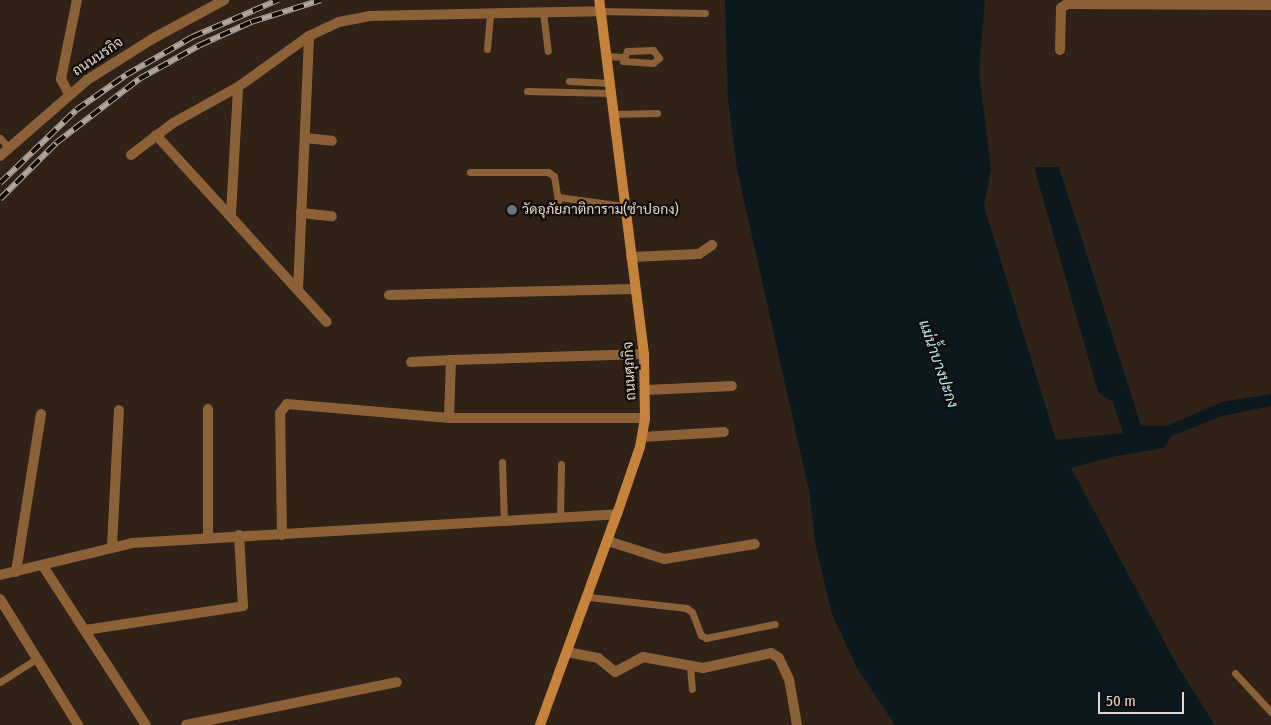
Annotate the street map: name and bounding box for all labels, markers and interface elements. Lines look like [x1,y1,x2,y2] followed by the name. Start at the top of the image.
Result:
[69,34,127,80] street label: ถนนนรกิจ
[522,202,679,218] place label: วัดอุภัยภาติการาม(ซำปอกง)
[506,204,518,216] marker: วัดอุภัยภาติการาม(ซำปอกง)
[915,318,961,410] water label: แม่น้ำบางปะกง
[620,341,640,401] street label: ถนนศุภกิจ
[1101,682,1187,714] scale bar
[1106,692,1136,710] text: 50 m

